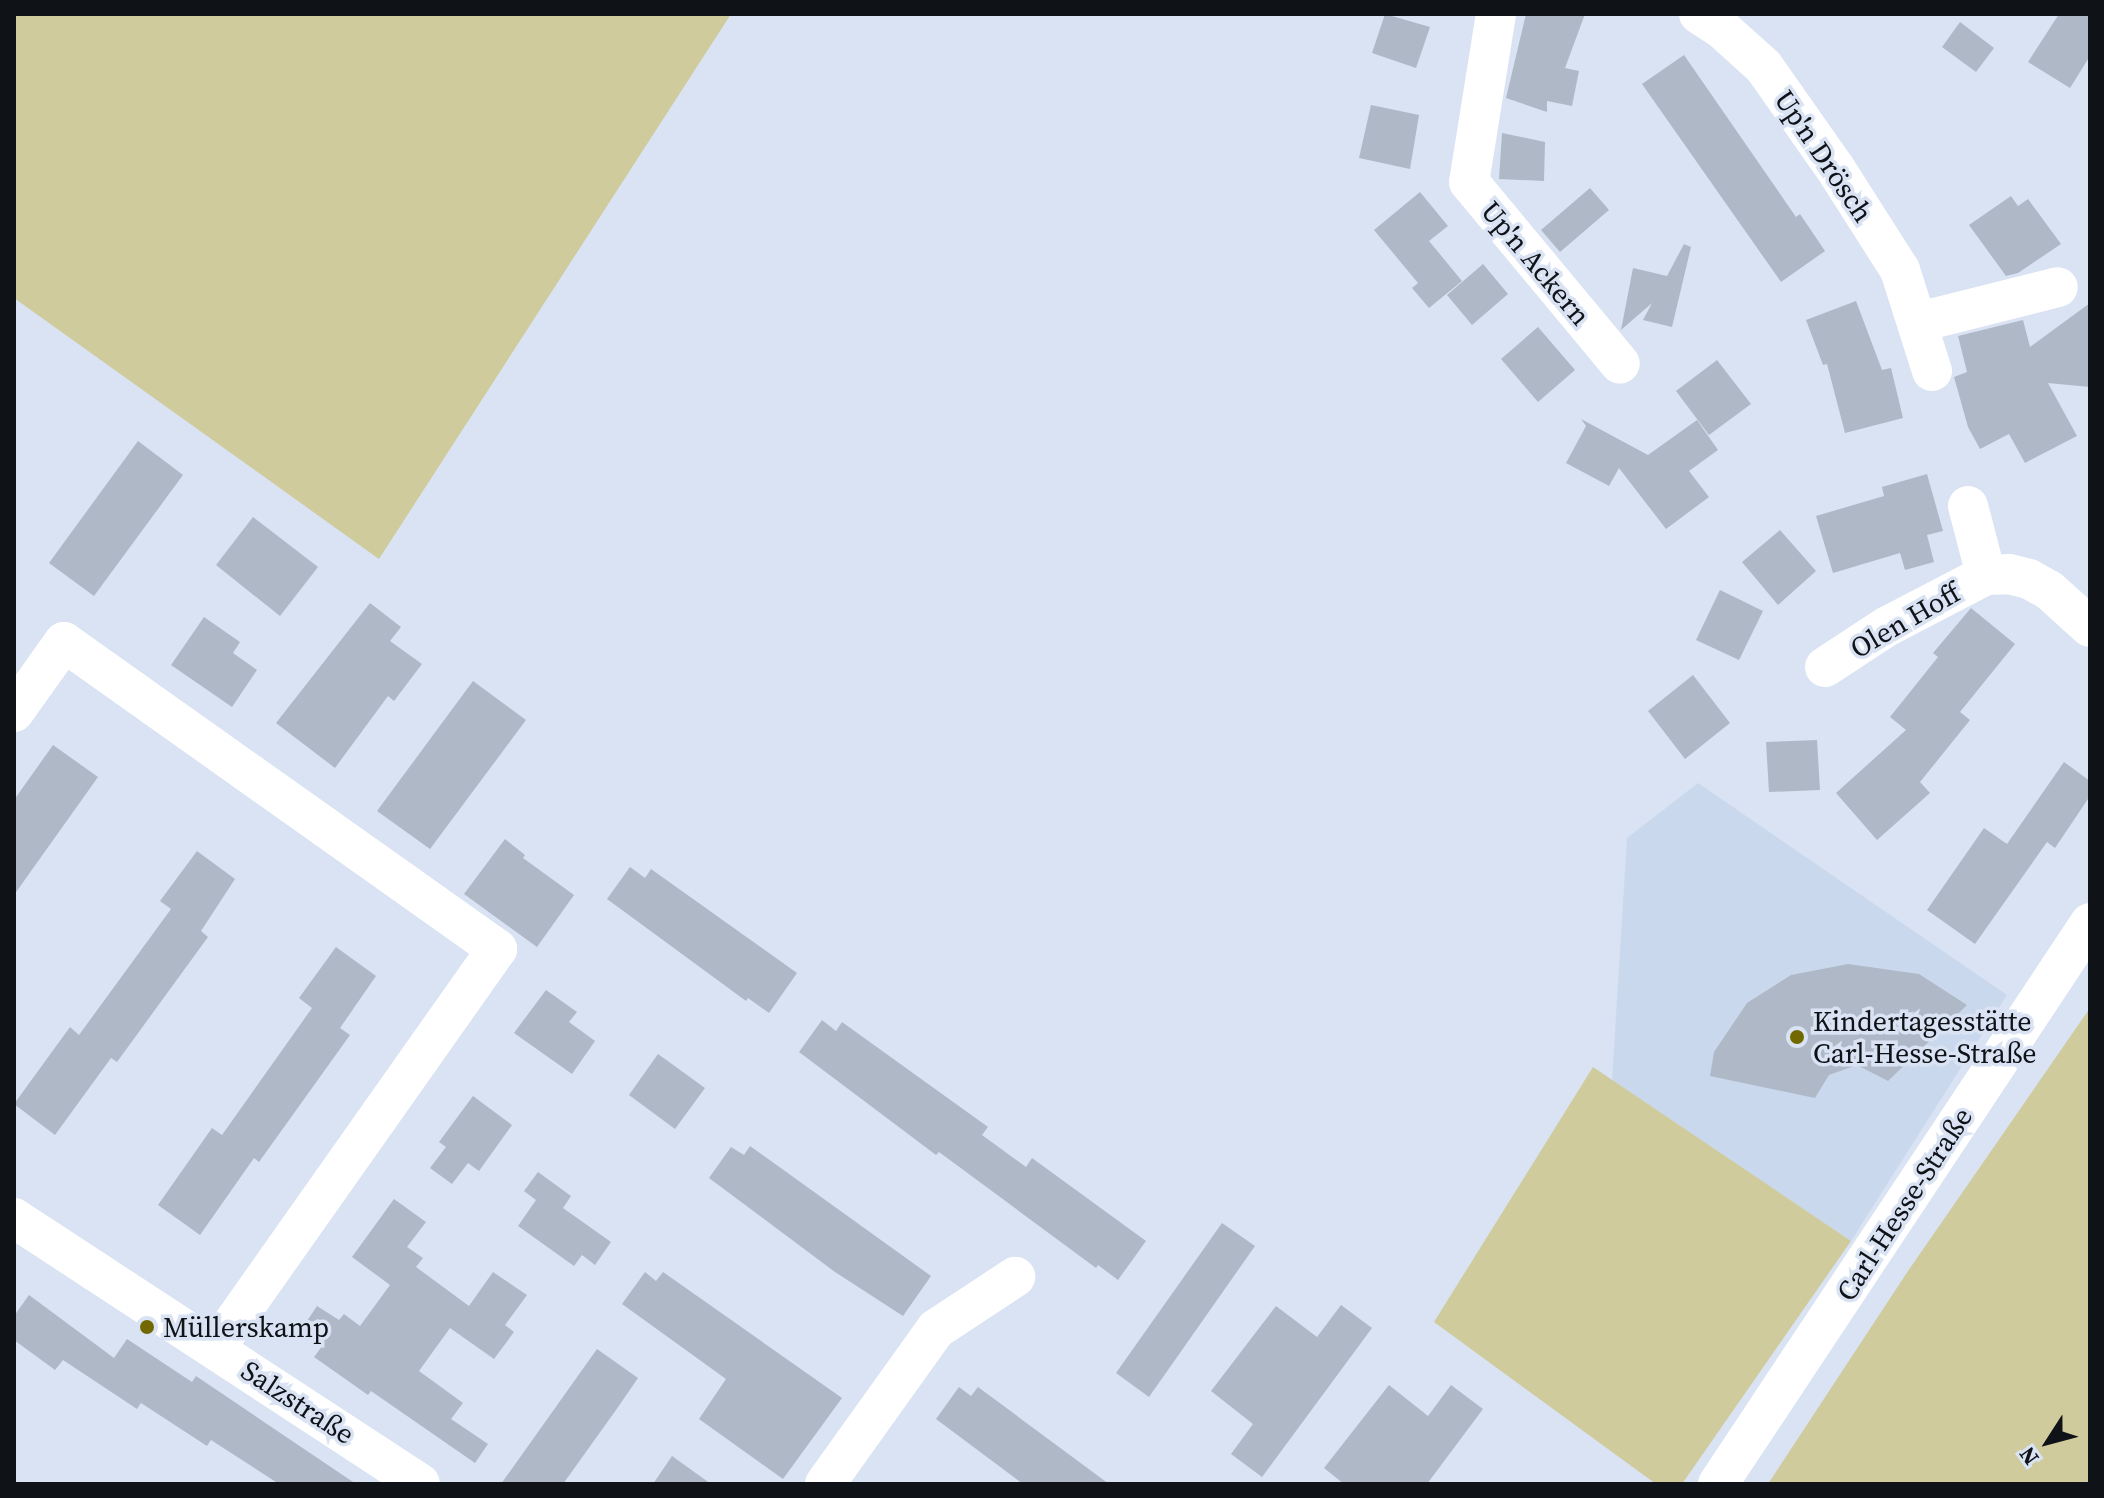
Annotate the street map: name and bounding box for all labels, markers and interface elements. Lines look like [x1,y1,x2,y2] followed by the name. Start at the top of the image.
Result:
[1768,84,1880,228] street label: Up'n Drösch
[1474,194,1598,332] street label: Up'n Ackern
[1844,575,1966,665] street label: Olen Hoff
[1813,1004,2037,1070] place label: Kindertagesstätte Carl-Hesse-Straße
[1788,1028,1806,1046] marker: Kindertagesstätte Carl-Hesse-Straße
[1829,1101,1979,1307] street label: Carl-Hesse-Straße
[163,1310,329,1344] place label: Müllerskamp
[138,1318,156,1336] marker: Müllerskamp
[235,1353,361,1451] street label: Salzstraße
[2008,1402,2088,1482] north arrow
[2012,1441,2045,1471] text: N

